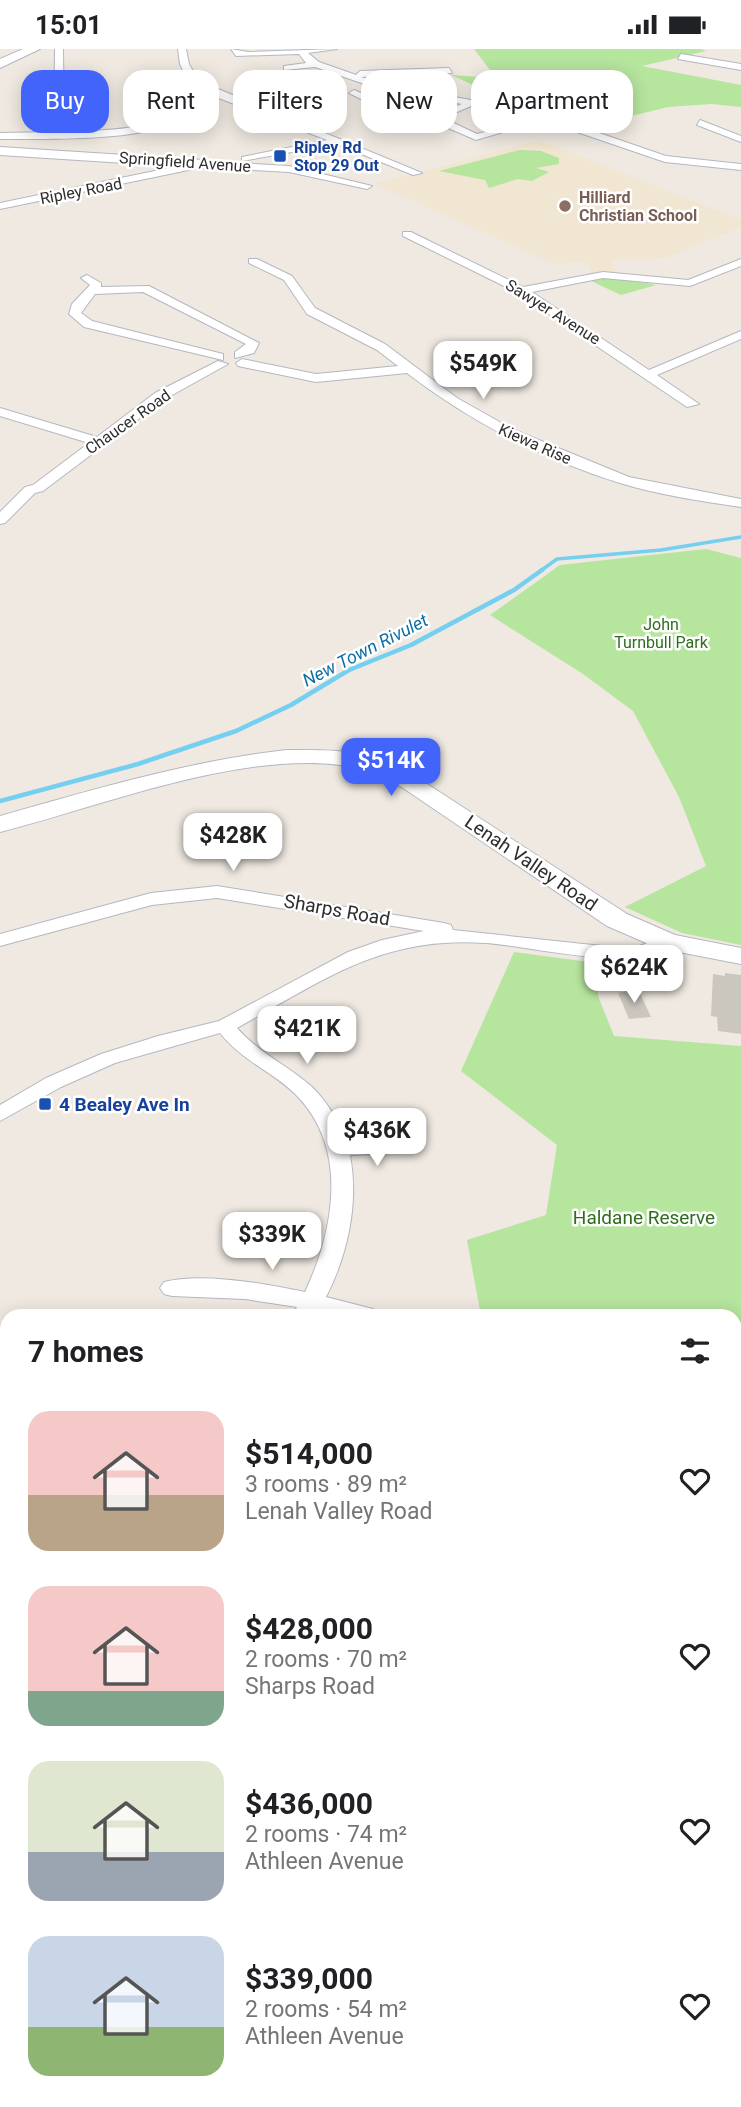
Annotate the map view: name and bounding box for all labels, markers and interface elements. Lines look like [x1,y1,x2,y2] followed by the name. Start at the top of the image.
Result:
[35,10,102,40] text: 15:01
[21,70,109,133] chip: Buy
[123,70,219,133] chip: Rent
[233,70,347,133] chip: Filters
[361,70,457,133] chip: New
[471,70,633,133] chip: Apartment
[294,138,379,175] place label: Ripley Rd Stop 29 Out
[118,148,252,176] street label: Springfield Avenue
[272,148,288,164] marker: Ripley Rd Stop 29 Out
[38,174,124,208] street label: Ripley Road
[579,188,697,225] place label: Hilliard Christian School
[557,198,573,214] marker: Hilliard Christian School
[502,275,604,349] street label: Sawyer Avenue
[434,341,532,401] pin: $549K
[449,350,517,377] text: $549K
[82,386,174,458] street label: Chaucer Road
[496,420,574,468] street label: Kiewa Rise
[299,609,431,691] water label: New Town Rivulet
[614,615,709,652] park label: John Turnbull Park
[342,739,440,798] pin: $514K
[357,747,425,774] text: $514K
[460,810,602,916] street label: Lenah Valley Road
[184,813,282,873] pin: $428K
[199,822,267,849] text: $428K
[282,889,392,931] street label: Sharps Road
[585,946,683,1005] pin: $624K
[600,954,668,981] text: $624K
[258,1007,356,1066] pin: $421K
[273,1015,341,1042] text: $421K
[59,1093,190,1116] place label: 4 Bealey Ave In
[37,1096,53,1112] marker: 4 Bealey Ave In
[328,1109,426,1168] pin: $436K
[343,1117,411,1144] text: $436K
[573,1206,715,1229] park label: Haldane Reserve
[223,1213,321,1272] pin: $339K
[238,1221,306,1248] text: $339K
[676,1332,714,1370] icon: filters
[28,1334,144,1369] text: 7 homes
[245,1436,373,1471] text: $514,000
[84,1439,168,1523] icon: home
[676,1462,714,1500] icon: heart
[245,1471,407,1498] text: 3 rooms · 89 m²
[245,1498,432,1525] text: Lenah Valley Road
[245,1611,373,1646] text: $428,000
[84,1614,168,1698] icon: home
[676,1637,714,1675] icon: heart
[245,1646,407,1673] text: 2 rooms · 70 m²
[245,1673,375,1700] text: Sharps Road
[245,1786,373,1821] text: $436,000
[84,1789,168,1873] icon: home
[676,1812,714,1850] icon: heart
[245,1821,407,1848] text: 2 rooms · 74 m²
[245,1848,404,1875] text: Athleen Avenue
[245,1961,373,1996] text: $339,000
[84,1964,168,2048] icon: home
[676,1987,714,2025] icon: heart
[245,1996,407,2023] text: 2 rooms · 54 m²
[245,2023,404,2050] text: Athleen Avenue

